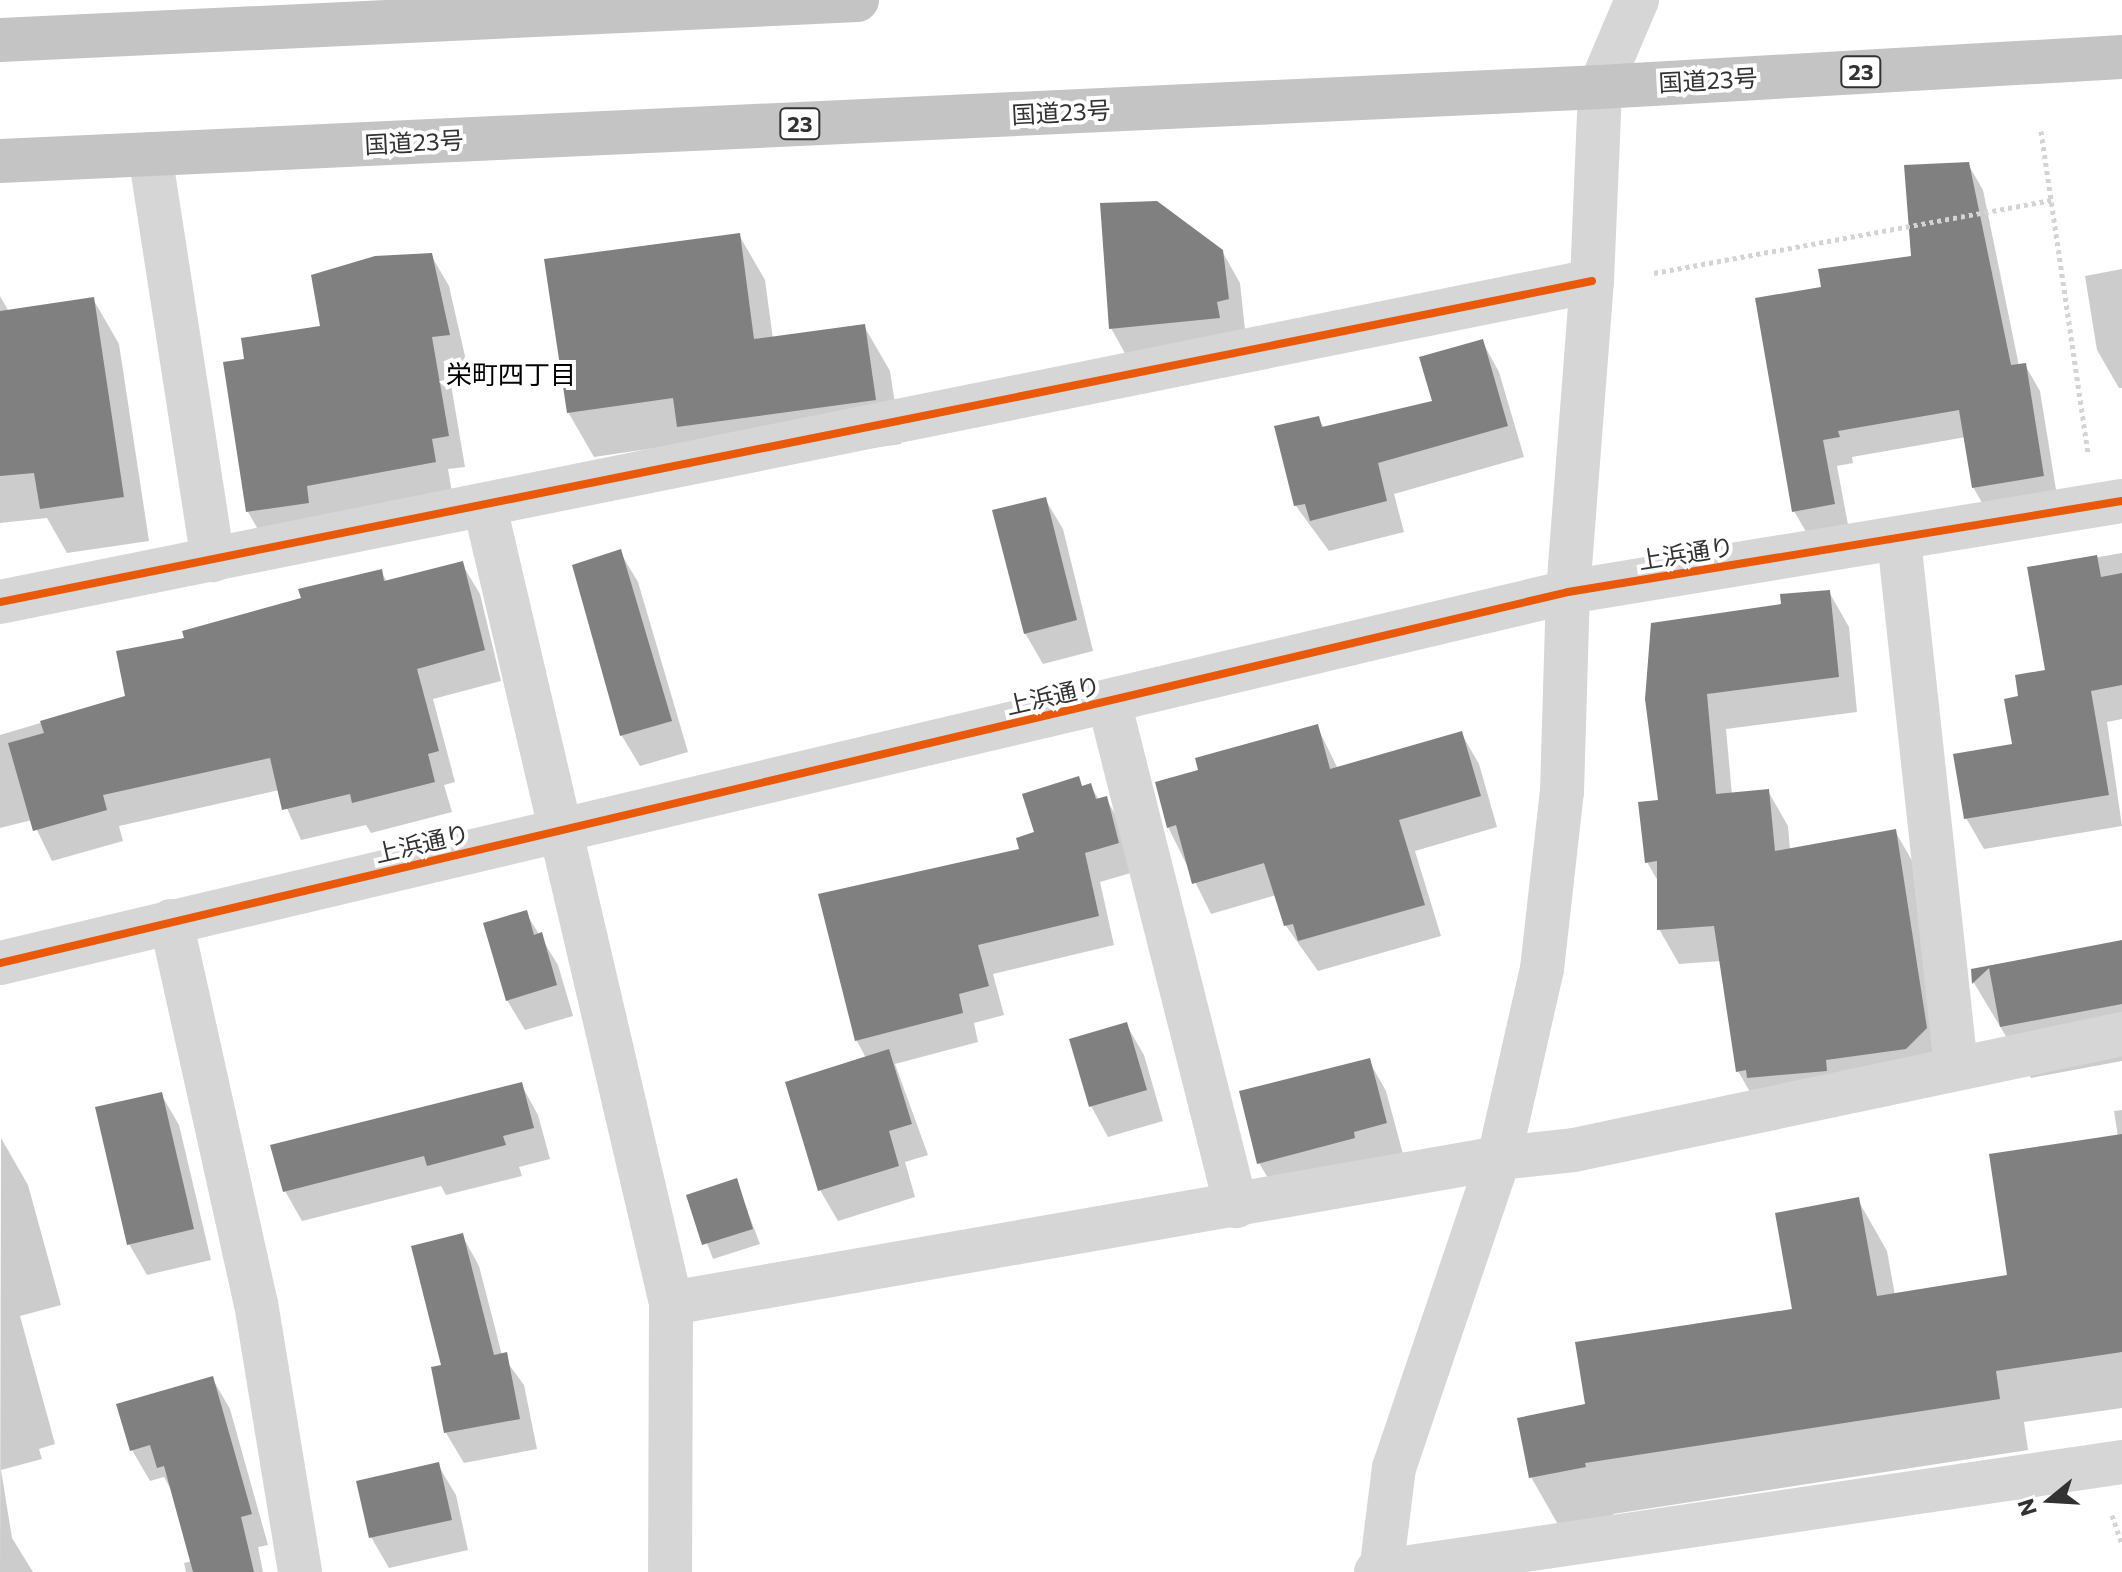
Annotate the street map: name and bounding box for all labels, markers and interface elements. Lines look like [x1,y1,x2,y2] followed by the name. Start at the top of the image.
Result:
[1839,54,1883,90] road number: 23
[1658,63,1758,97] street label: 国道23号
[1011,95,1111,129] street label: 国道23号
[778,106,822,142] road number: 23
[364,125,464,159] street label: 国道23号
[446,358,576,390] district label: 栄町四丁目
[1636,531,1736,575] street label: 上浜通り
[1003,670,1103,720] street label: 上浜通り
[372,818,472,868] street label: 上浜通り
[2010,1460,2090,1540] north arrow
[2011,1496,2042,1520] text: N

